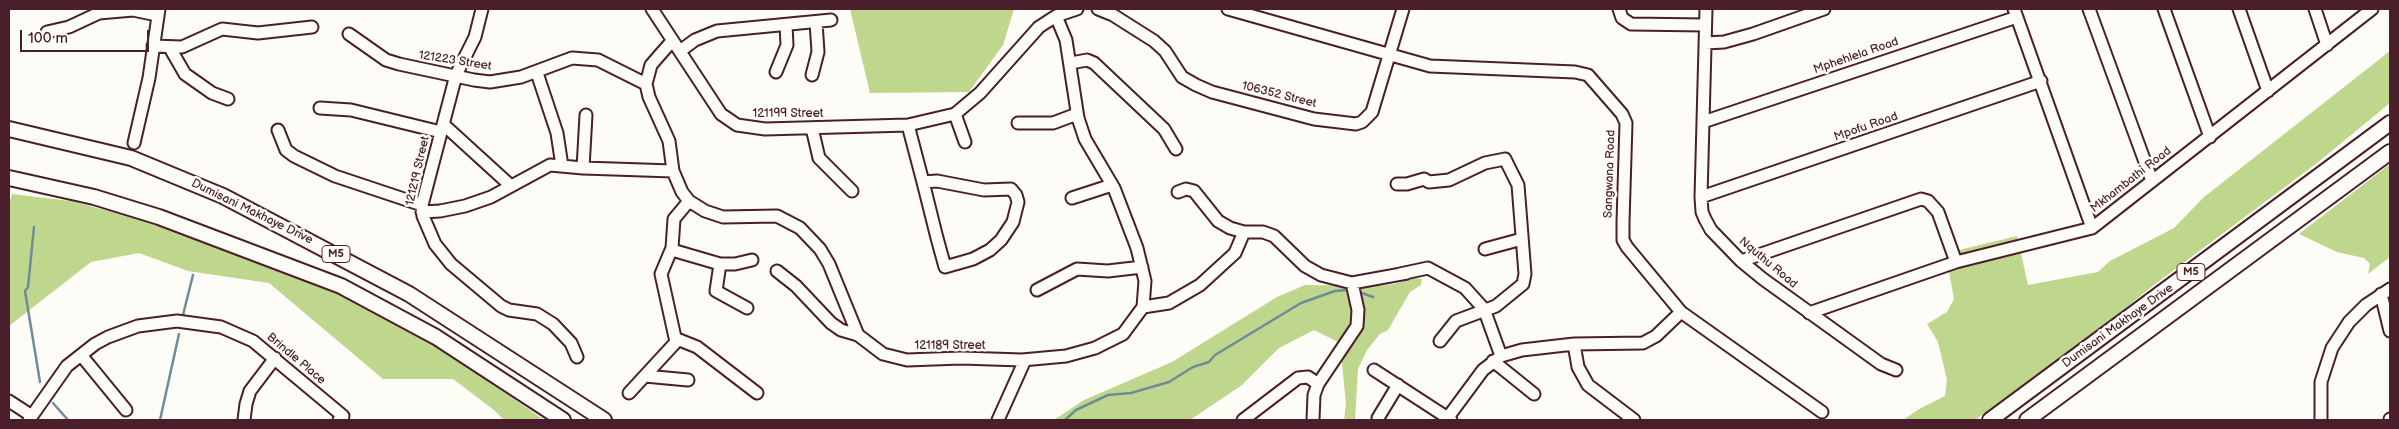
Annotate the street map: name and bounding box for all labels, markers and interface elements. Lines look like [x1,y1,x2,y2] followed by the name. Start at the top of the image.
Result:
[22,20,151,52] scale bar
[28,29,68,48] text: 100 m
[1812,35,1900,77] street label: Mphehlela Road
[417,48,493,74] street label: 121223 Street
[1240,79,1318,111] street label: 106352 Street
[753,107,823,121] street label: 121199 Street
[1832,109,1900,145] street label: Mpofu Road
[1601,130,1619,218] street label: Sangwana Road
[403,135,433,207] street label: 121219 Street
[2088,144,2174,216] street label: Mkhambathi Road
[189,176,315,248] street label: Dumisani Makhaye Drive
[1736,234,1800,292] street label: Nquthu Road
[322,245,350,262] road number: M5
[2177,264,2205,280] road number: M5
[2060,281,2176,371] street label: Dumisani Makhaye Drive
[264,330,328,388] street label: Brindle Place
[915,339,985,353] street label: 121189 Street

